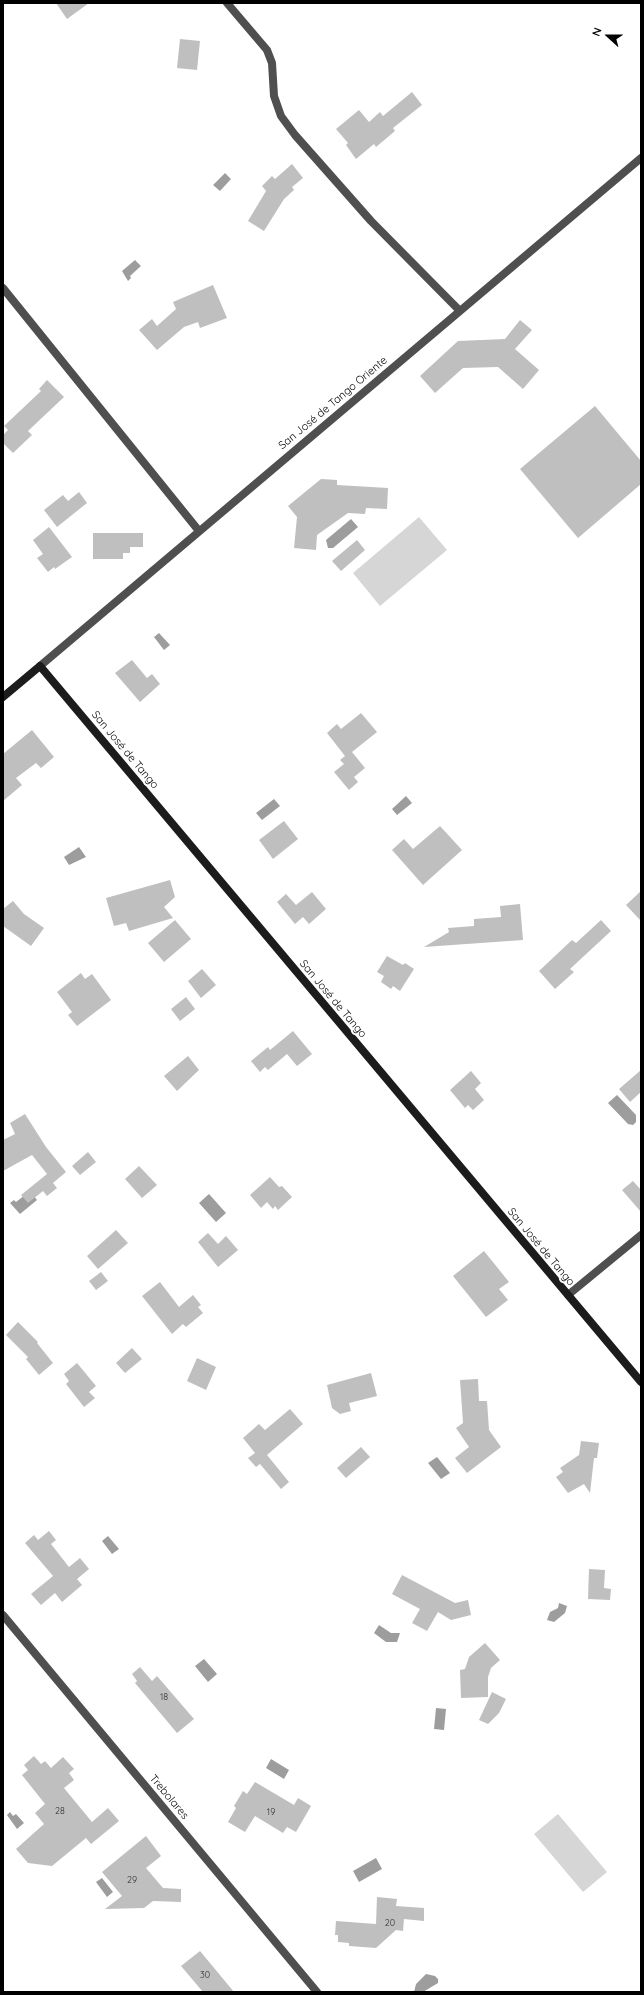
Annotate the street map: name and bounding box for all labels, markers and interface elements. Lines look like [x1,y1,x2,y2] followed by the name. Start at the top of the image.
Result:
[588,16,628,56] north arrow
[589,25,605,38] text: N
[276,354,390,452] street label: San José de Tango Oriente
[89,709,161,791] street label: San José de Tango
[297,958,369,1040] street label: San José de Tango
[505,1206,577,1288] street label: San José de Tango
[160,1692,168,1702] house number: 18
[147,1772,191,1822] street label: Trebolares
[55,1806,65,1816] house number: 28
[267,1807,275,1817] house number: 19
[127,1875,137,1885] house number: 29
[385,1918,395,1928] house number: 20
[200,1970,210,1980] house number: 30

